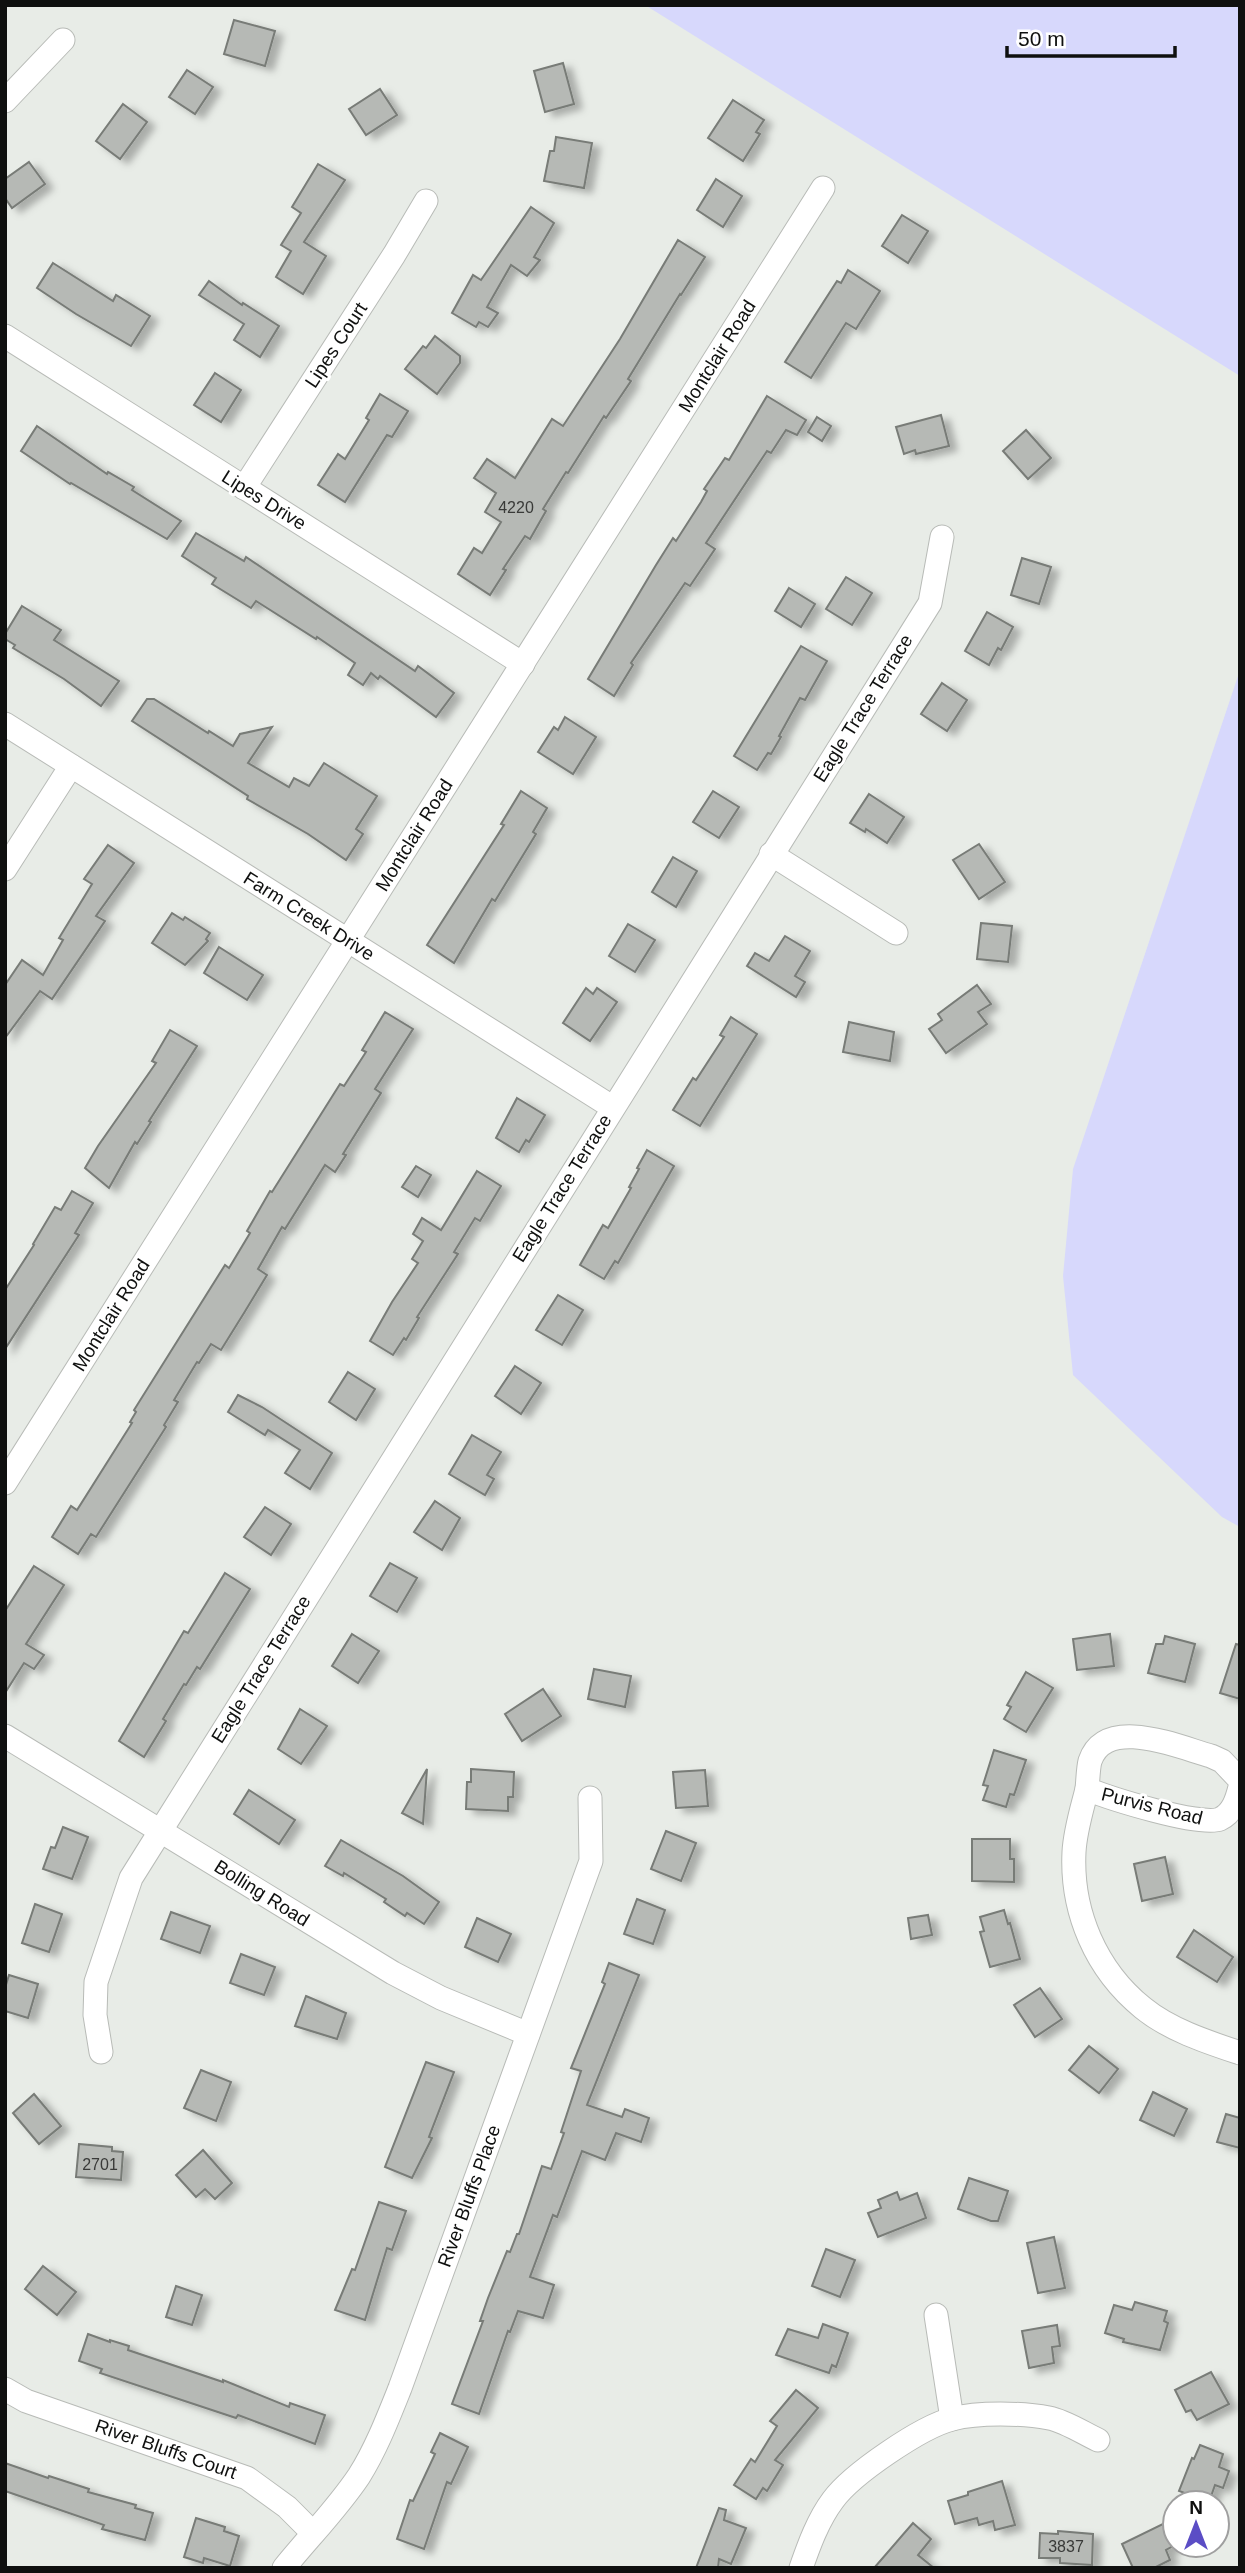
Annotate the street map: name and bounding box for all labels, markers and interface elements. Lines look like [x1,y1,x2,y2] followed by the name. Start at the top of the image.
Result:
[1007,14,1175,58] scale bar
[1018,27,1065,50] text: 50 m
[674,296,760,416] street label: Montclair Road
[301,298,372,391] street label: Lipes Court
[218,466,310,534] street label: Lipes Drive
[498,499,534,516] house number: 4220
[809,630,917,786] street label: Eagle Trace Terrace
[371,775,457,895] street label: Montclair Road
[240,867,378,965] street label: Farm Creek Drive
[508,1110,616,1266] street label: Eagle Trace Terrace
[68,1255,154,1375] street label: Montclair Road
[207,1591,315,1747] street label: Eagle Trace Terrace
[1099,1783,1205,1829] street label: Purvis Road
[211,1856,313,1930] street label: Bolling Road
[434,2122,504,2270] street label: River Bluffs Place
[82,2156,118,2173] house number: 2701
[92,2415,240,2483] street label: River Bluffs Court
[1161,2489,1231,2559] north arrow
[1189,2497,1203,2518] text: N
[1048,2538,1084,2555] house number: 3837

